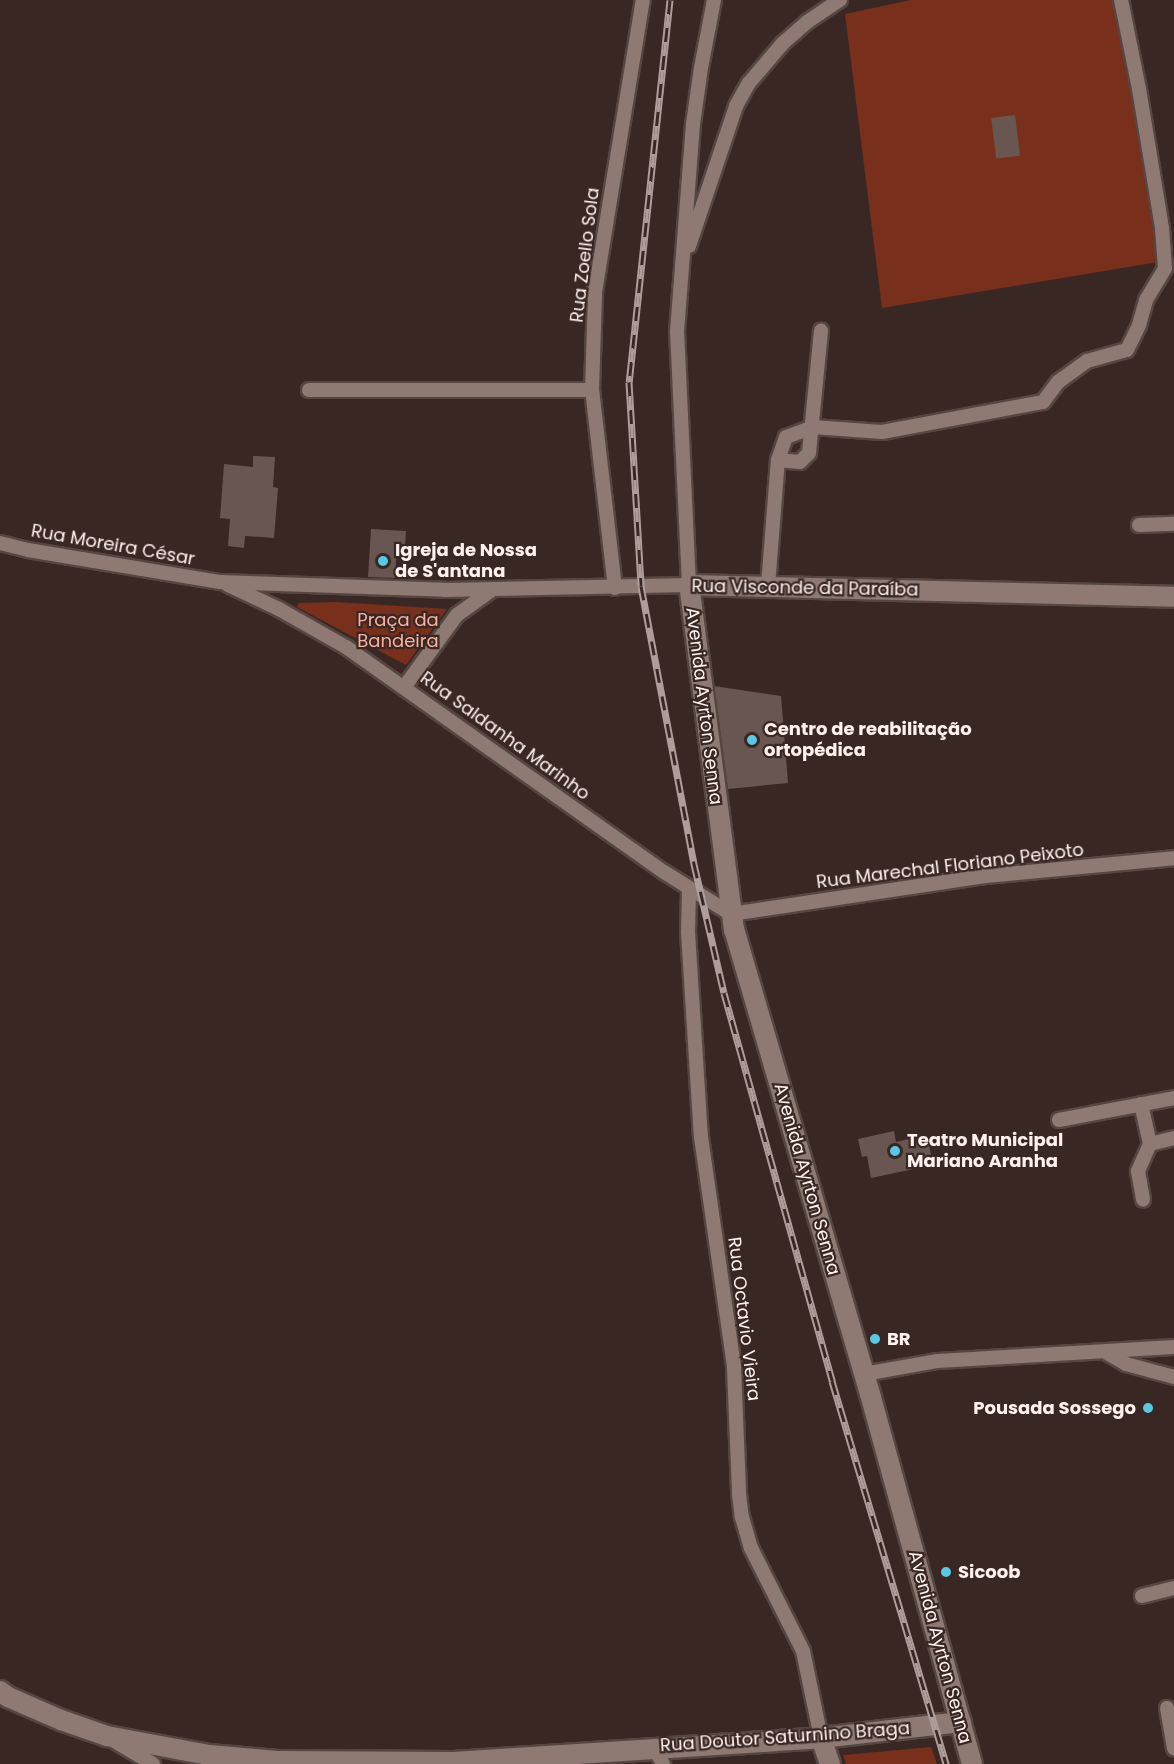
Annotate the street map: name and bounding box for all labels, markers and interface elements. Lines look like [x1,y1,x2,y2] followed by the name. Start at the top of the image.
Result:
[566,186,604,324] street label: Rua Zoello Sola
[29,520,197,570] street label: Rua Moreira César
[395,540,537,582] place label: Igreja de Nossa de S'antana
[376,554,390,568] marker: Igreja de Nossa de S'antana
[691,575,919,601] street label: Rua Visconde da Paraíba
[681,606,727,806] street label: Avenida Ayrton Senna
[357,610,439,652] park label: Praça da Bandeira
[416,667,594,805] street label: Rua Saldanha Marinho
[764,719,972,762] place label: Centro de reabilitação ortopédica
[745,733,759,747] marker: Centro de reabilitação ortopédica
[815,839,1085,893] street label: Rua Marechal Floriano Peixoto
[769,1080,845,1278] street label: Avenida Ayrton Senna
[907,1130,1063,1172] place label: Teatro Municipal Mariano Aranha
[888,1144,902,1158] marker: Teatro Municipal Mariano Aranha
[723,1236,765,1402] street label: Rua Octavio Vieira
[887,1328,911,1350] place label: BR
[868,1332,882,1346] marker: BR
[973,1397,1136,1419] place label: Pousada Sossego
[1141,1401,1155,1415] marker: Pousada Sossego
[904,1548,976,1746] street label: Avenida Ayrton Senna
[958,1561,1020,1583] place label: Sicoob
[939,1565,953,1579] marker: Sicoob
[659,1717,911,1757] street label: Rua Doutor Saturnino Braga

